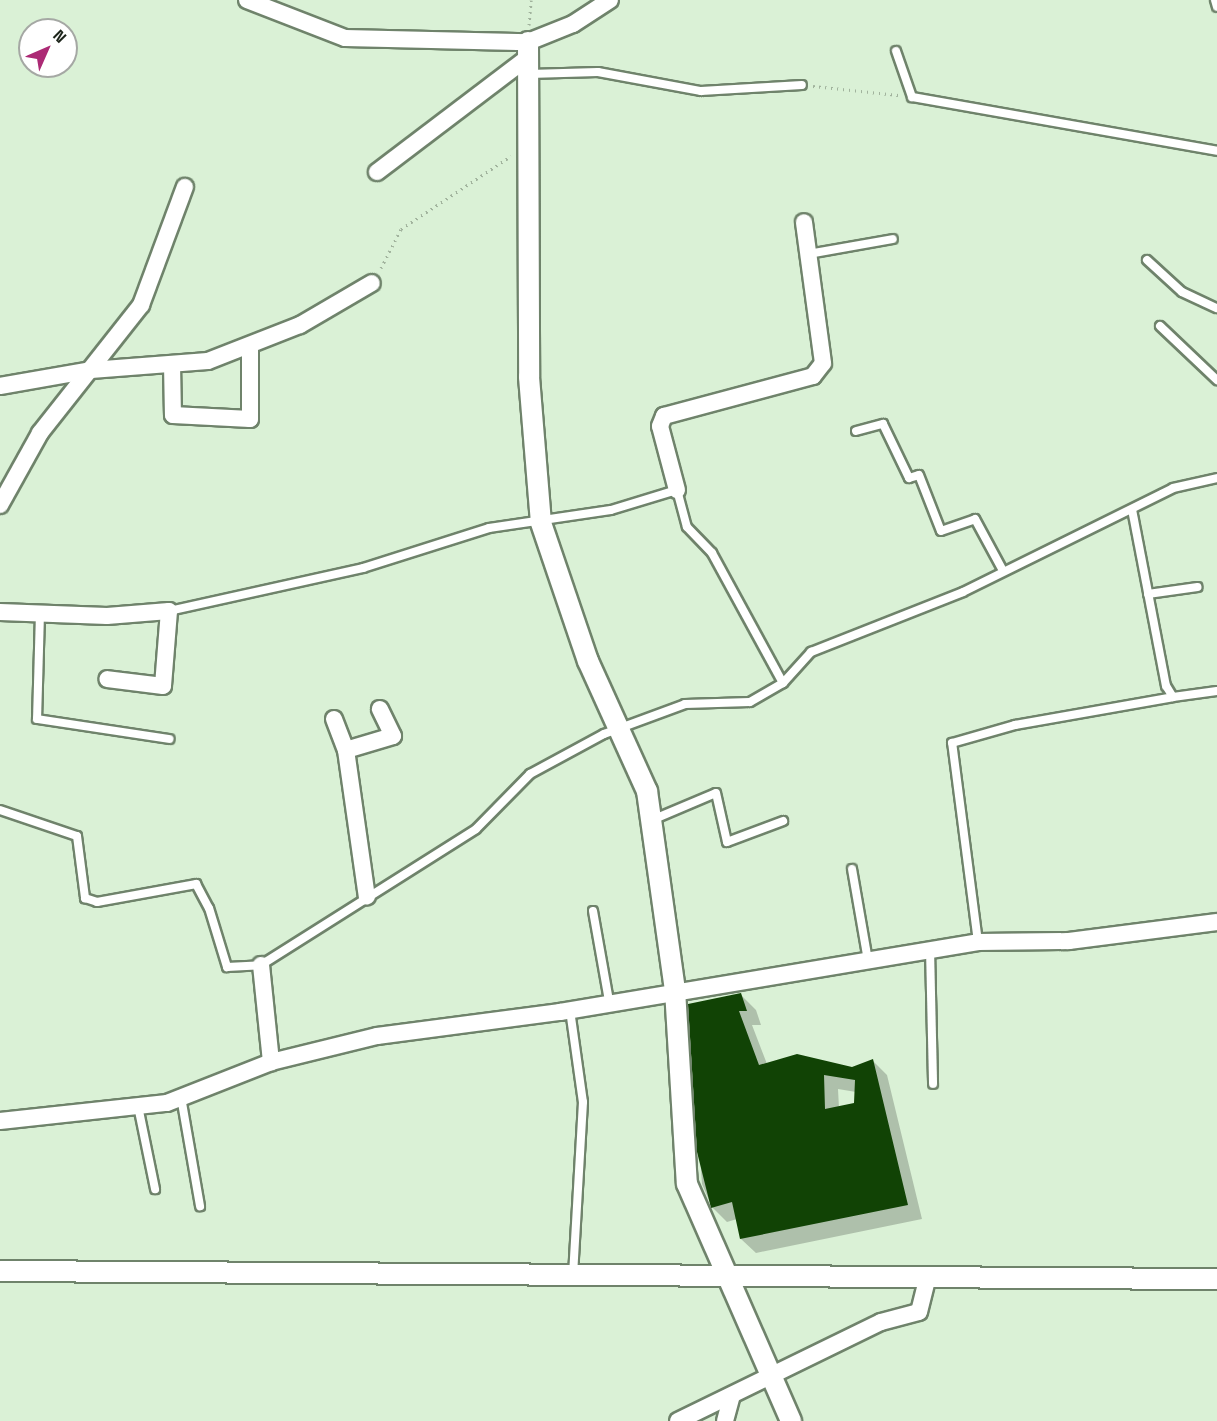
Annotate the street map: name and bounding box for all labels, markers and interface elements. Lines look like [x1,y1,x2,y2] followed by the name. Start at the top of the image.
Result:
[18,18,78,78] north arrow
[48,25,71,48] text: N

